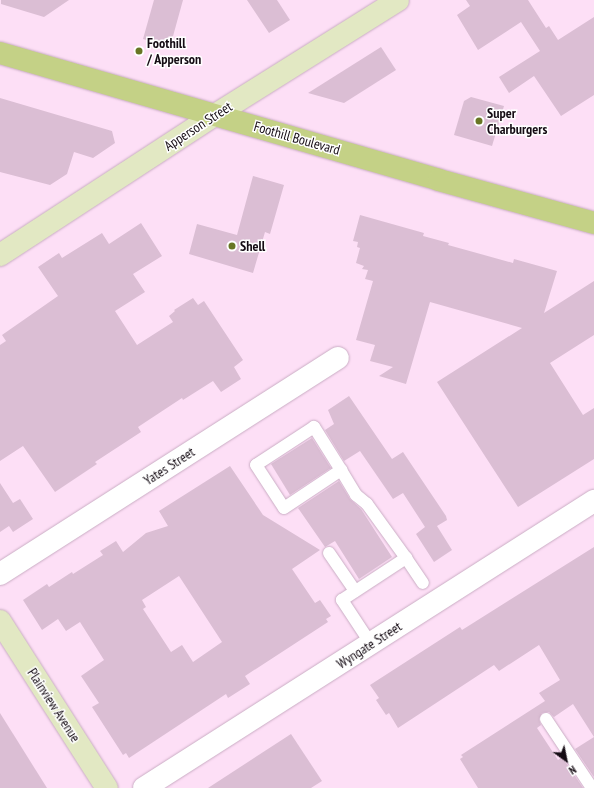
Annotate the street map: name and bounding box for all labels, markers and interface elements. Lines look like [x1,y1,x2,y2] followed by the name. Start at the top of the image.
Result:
[147,35,202,68] place label: Foothill / Apperson
[134,46,144,56] marker: Foothill / Apperson
[161,98,235,154] street label: Apperson Street
[487,105,547,138] place label: Super Charburgers
[474,116,484,126] marker: Super Charburgers
[252,118,342,158] street label: Foothill Boulevard
[240,238,265,254] place label: Shell
[227,241,237,251] marker: Shell
[140,443,198,489] street label: Yates Street
[333,618,405,672] street label: Wyngate Street
[24,665,84,745] street label: Plainview Avenue
[546,740,586,780] north arrow
[566,763,579,778] text: N

